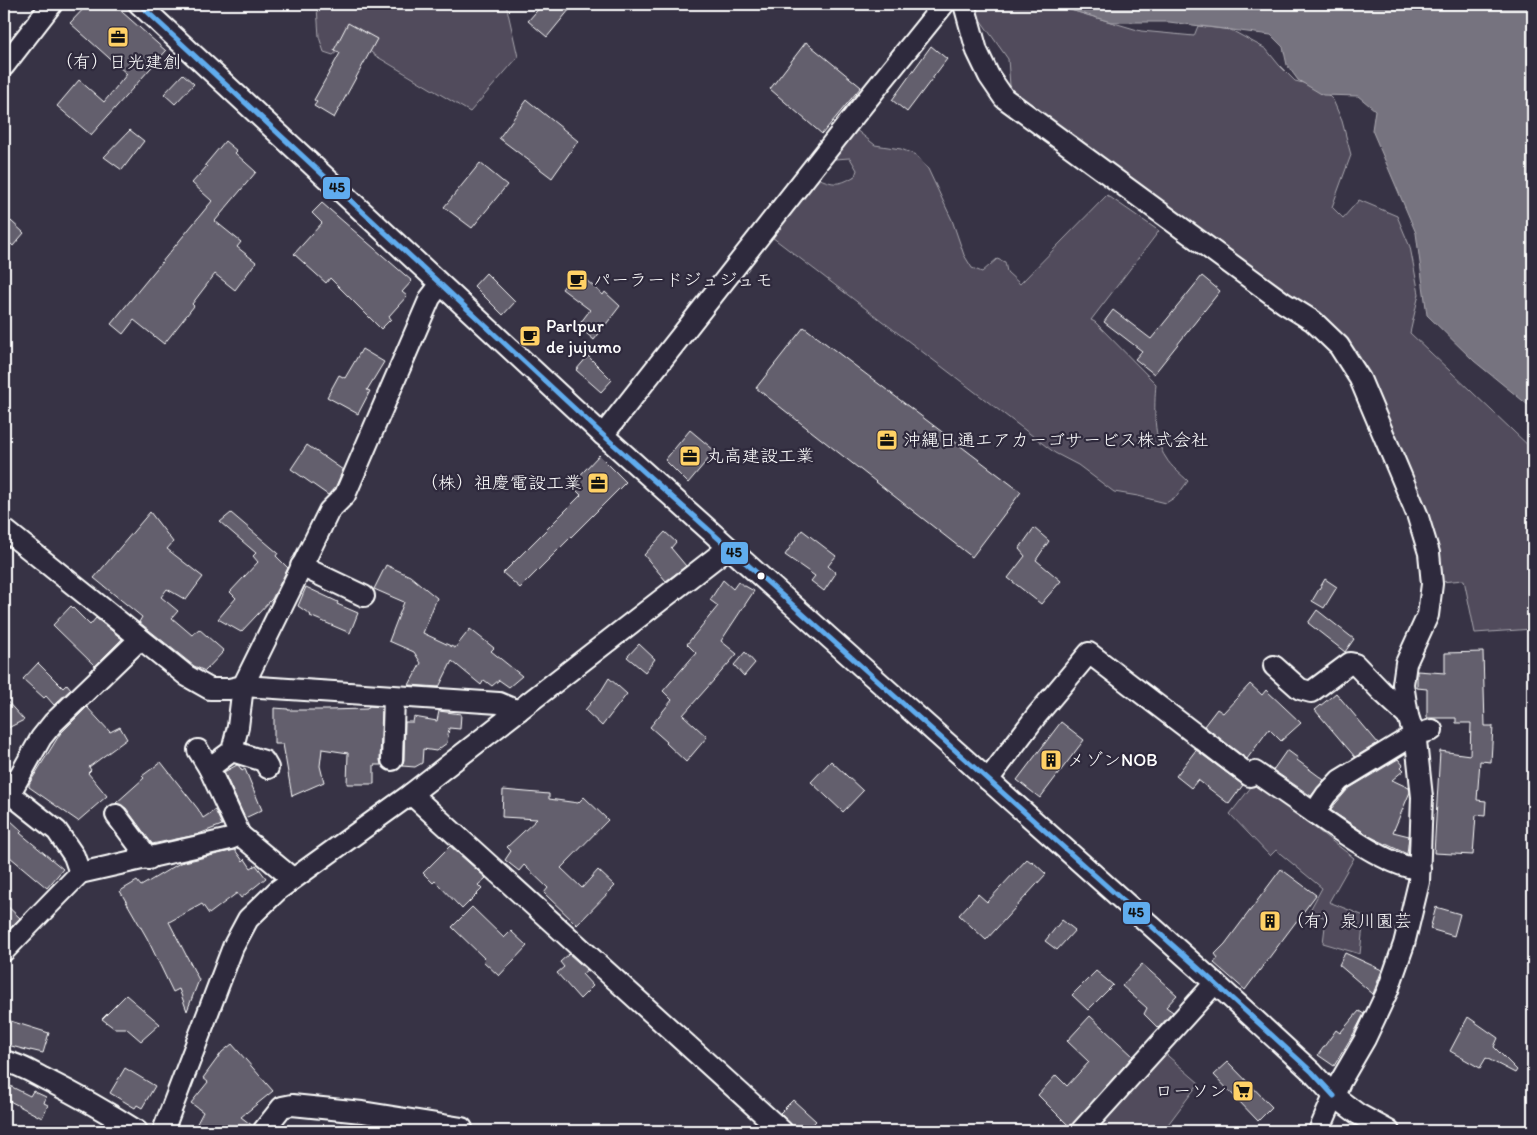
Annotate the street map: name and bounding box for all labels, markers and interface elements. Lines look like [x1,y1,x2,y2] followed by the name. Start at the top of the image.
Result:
[106,25,130,49] office icon: （有）日光建創
[55,51,181,73] place label: （有）日光建創
[322,176,351,200] line badge: 45
[329,179,346,196] text: 45
[565,268,589,292] cafe icon: パーラードジュジュモ
[593,269,773,291] place label: パーラードジュジュモ
[546,315,621,358] place label: Parlpur de jujumo
[518,324,542,348] cafe icon: Parlpur de jujumo
[875,428,899,452] office icon: 沖縄日通エアカーゴサービス株式会社
[903,429,1209,451] place label: 沖縄日通エアカーゴサービス株式会社
[678,444,702,468] office icon: 丸高建設工業
[706,445,814,467] place label: 丸高建設工業
[586,471,610,495] office icon: （株）祖慶電設工業
[420,472,582,494] place label: （株）祖慶電設工業
[720,541,749,565] line badge: 45
[726,544,743,561] text: 45
[756,571,766,581] unlabelled marker
[1039,748,1063,772] building icon: メゾンNOB
[1067,749,1158,771] place label: メゾンNOB
[1122,901,1151,925] line badge: 45
[1128,904,1145,921] text: 45
[1258,909,1282,933] building icon: （有）泉川園芸
[1286,910,1412,932] place label: （有）泉川園芸
[1231,1079,1255,1103] supermarket icon: ローソン
[1155,1080,1227,1102] place label: ローソン

